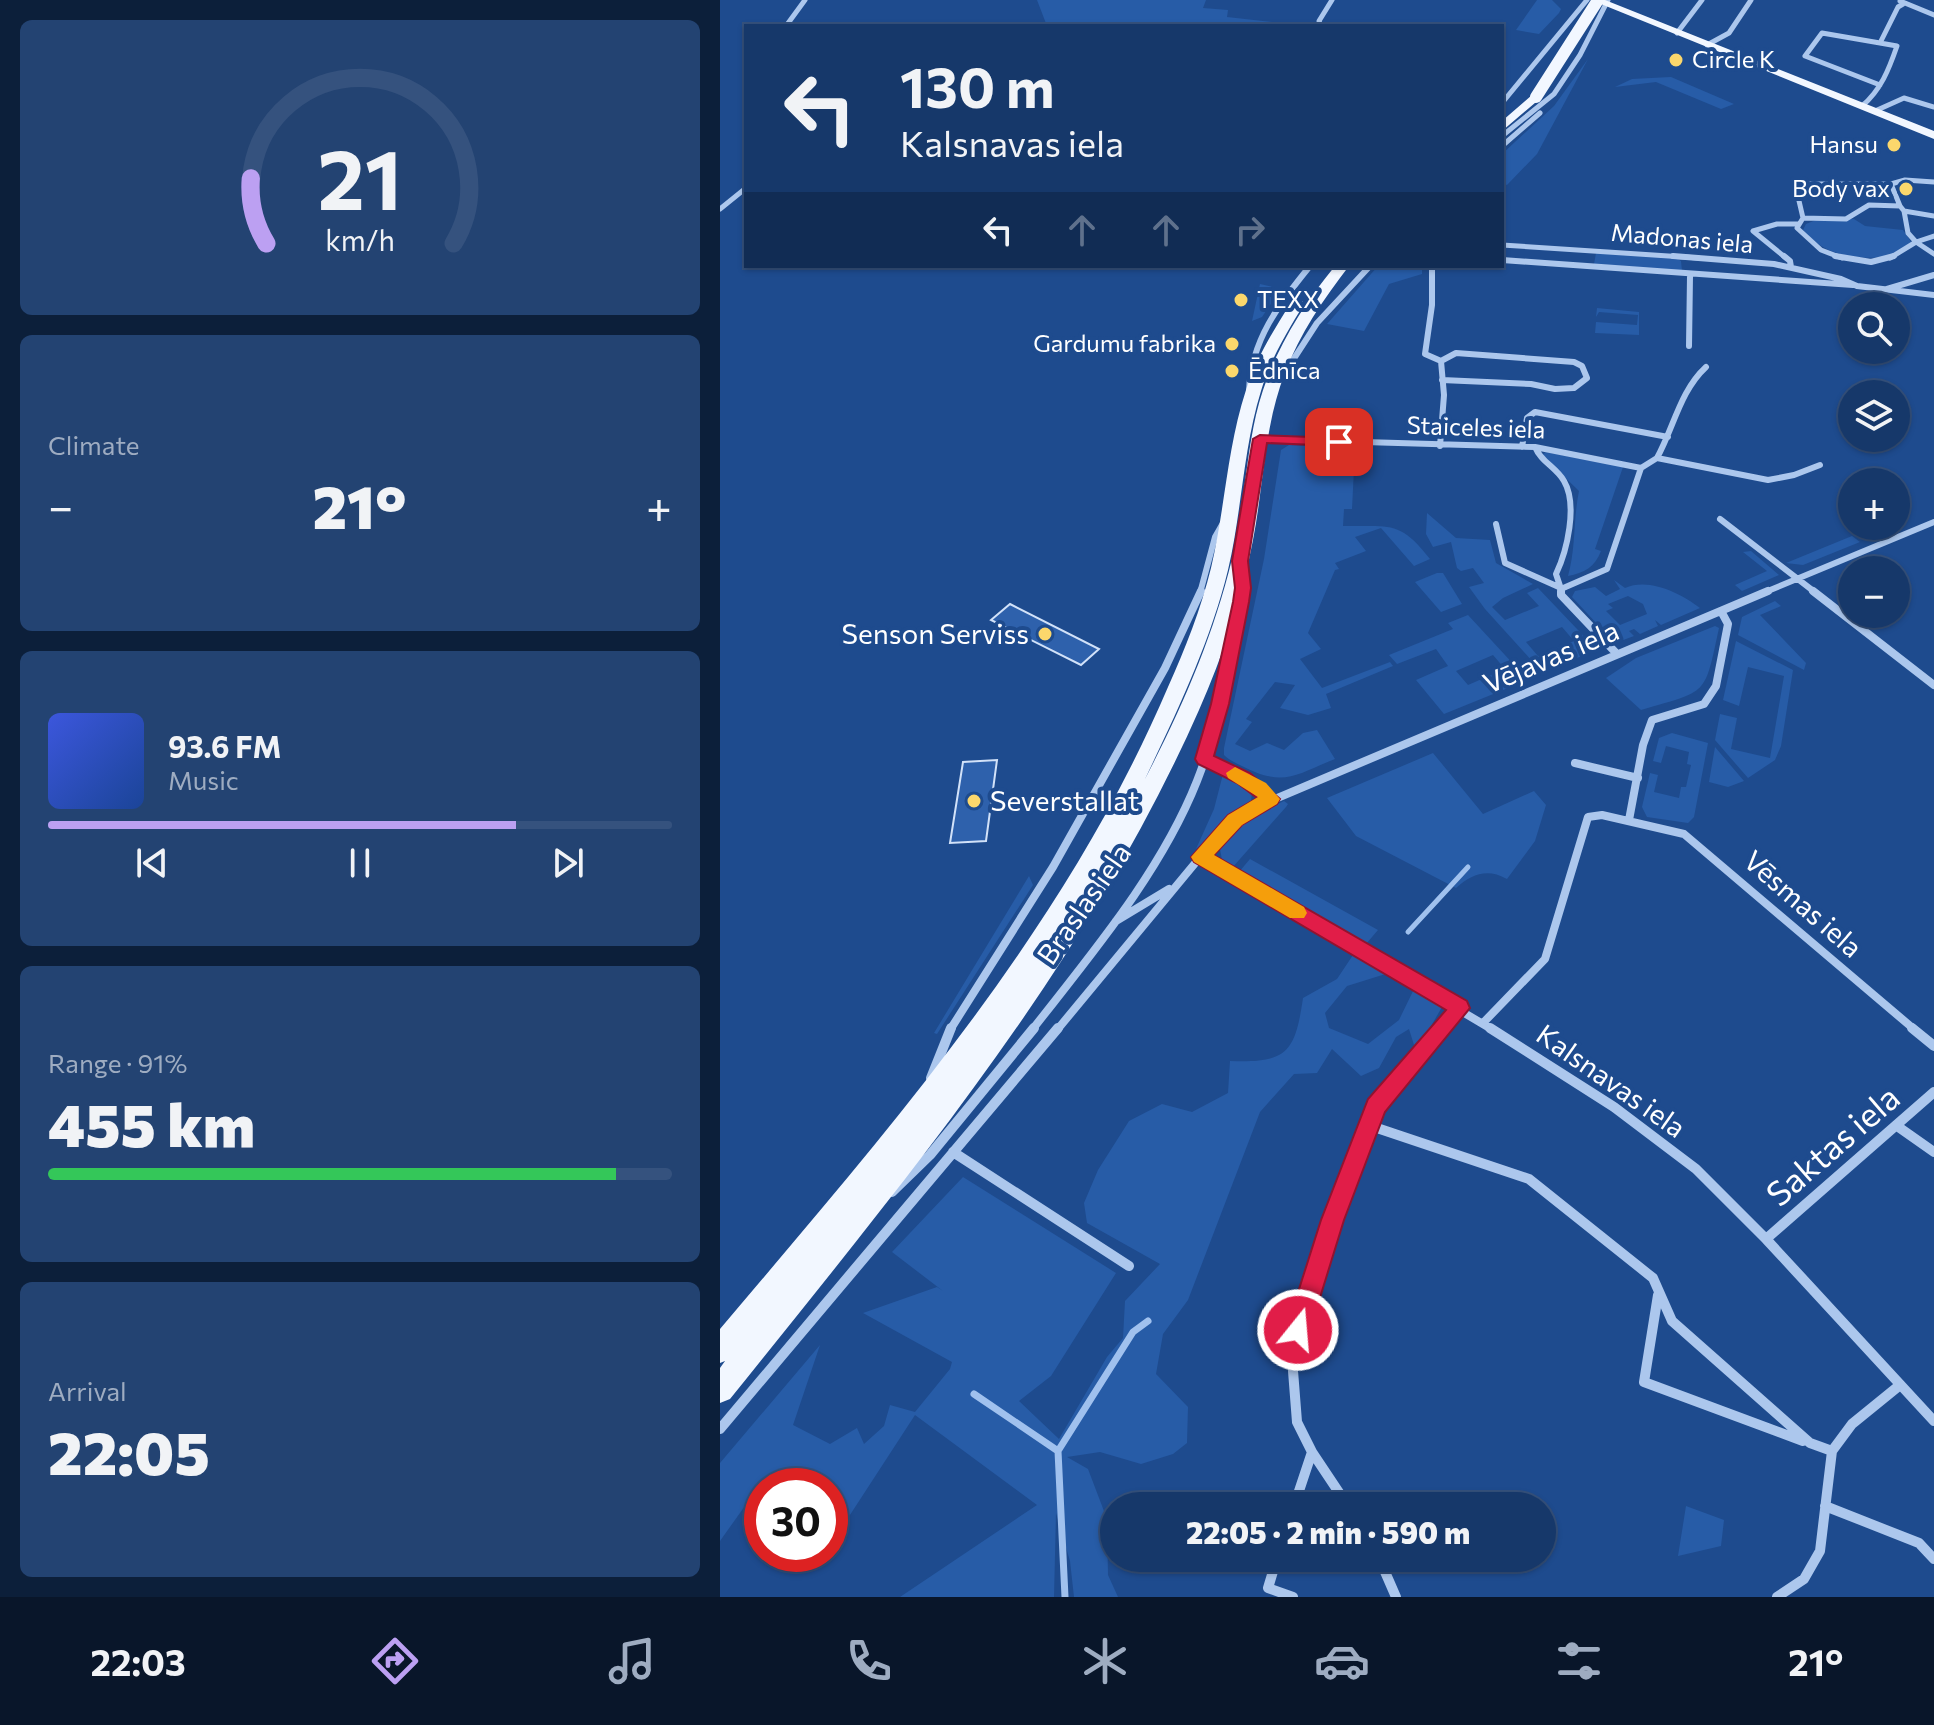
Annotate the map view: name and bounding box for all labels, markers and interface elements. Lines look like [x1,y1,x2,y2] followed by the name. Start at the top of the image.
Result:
[1692,44,1775,73] place label: Circle K
[900,51,1055,120] text: 130 m
[1667,51,1685,69] marker: Circle K
[768,56,872,160] icon: left
[900,120,1124,164] text: Kalsnavas iela
[318,124,402,226] text: 21
[1809,129,1878,158] place label: Hansu
[1885,136,1903,154] marker: Hansu
[1792,173,1890,202] place label: Body vax
[1897,180,1915,198] marker: Body vax
[976,208,1020,252] icon: left
[1060,208,1104,252] icon: ahead
[1144,208,1188,252] icon: ahead
[1228,208,1272,252] icon: right
[1610,217,1755,258] street label: Madonas iela
[325,222,395,257] text: km/h
[1257,284,1319,313] place label: TEXX
[1232,291,1250,309] marker: TEXX
[1838,292,1910,628] map controls
[1838,292,1910,364] button: search
[1033,328,1216,357] place label: Gardumu fabrika
[1223,335,1241,353] marker: Gardumu fabrika
[1248,355,1320,384] place label: Ēdnīca
[1223,362,1241,380] marker: Ēdnīca
[1838,380,1910,452] button: layers
[1305,408,1373,476] pin
[1406,410,1546,443] street label: Staiceles iela
[1317,420,1361,464] icon: arrive
[48,429,140,460] text: Climate
[312,468,407,541] text: 21°
[1838,468,1910,540] button: +
[48,478,73,532] text: −
[646,478,672,532] text: +
[1838,556,1910,628] button: −
[1478,612,1624,700] street label: Vējavas iela
[842,616,1029,650] place label: Senson Serviss
[1036,625,1054,643] marker: Senson Serviss
[168,727,281,764] text: 93.6 FM
[168,764,239,795] text: Music
[990,783,1139,817] place label: Severstallat
[965,792,983,810] marker: Severstallat
[1029,836,1137,970] street label: Braslas iela
[130,841,174,885] icon: previous
[338,841,382,885] icon: pause
[546,841,590,885] icon: next
[1738,843,1870,964] street label: Vēsmas iela
[1530,1016,1693,1144] street label: Kalsnavas iela
[48,1047,187,1078] text: Range · 91%
[1756,1075,1907,1214] street label: Saktas iela
[48,1086,255,1159] text: 455 km
[1256,1288,1340,1372] position arrow
[48,1375,127,1406] text: Arrival
[48,1414,210,1487] text: 22:05
[744,1468,848,1572] speed limit sign: 30
[1186,1513,1470,1550] text: 22:05 · 2 min · 590 m
[367,1633,423,1689] icon: directions
[604,1633,660,1689] icon: music
[841,1633,897,1689] icon: phone
[1077,1633,1133,1689] icon: climate
[1314,1633,1370,1689] icon: car
[1551,1633,1607,1689] icon: filters
[90,1639,186,1683] text: 22:03
[1788,1639,1843,1683] text: 21°

